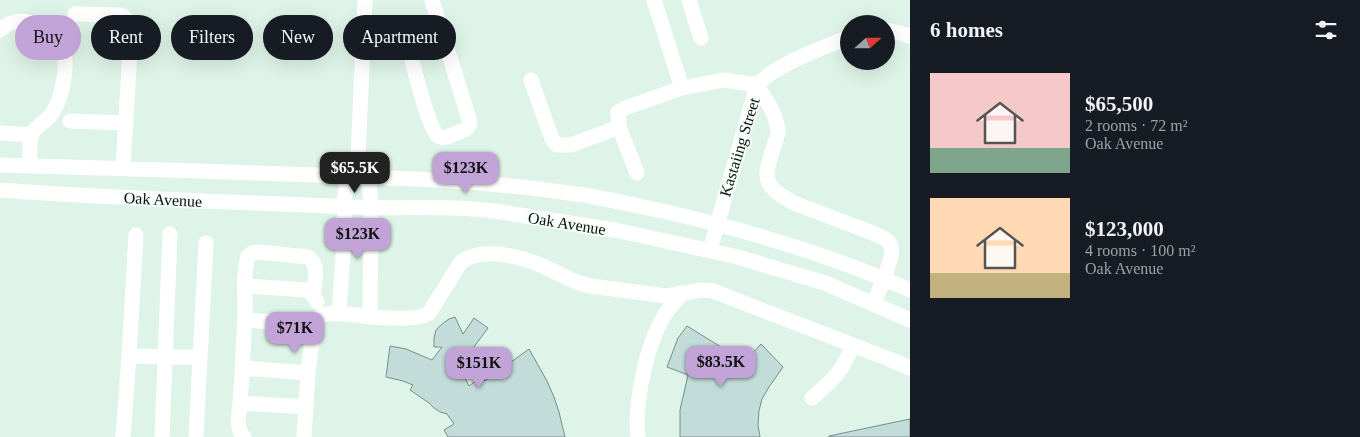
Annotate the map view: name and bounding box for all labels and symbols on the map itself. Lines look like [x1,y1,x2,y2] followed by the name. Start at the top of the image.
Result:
[840,15,895,70] north arrow
[716,95,764,199] street label: Kastaiing Street
[314,152,396,194] pin: $65.5K
[431,152,501,194] pin: $123K
[123,189,203,210] street label: Oak Avenue
[527,209,607,238] street label: Oak Avenue
[323,218,393,260] pin: $123K
[265,312,325,354] pin: $71K
[444,346,514,389] pin: $151K
[680,346,762,388] pin: $83.5K

